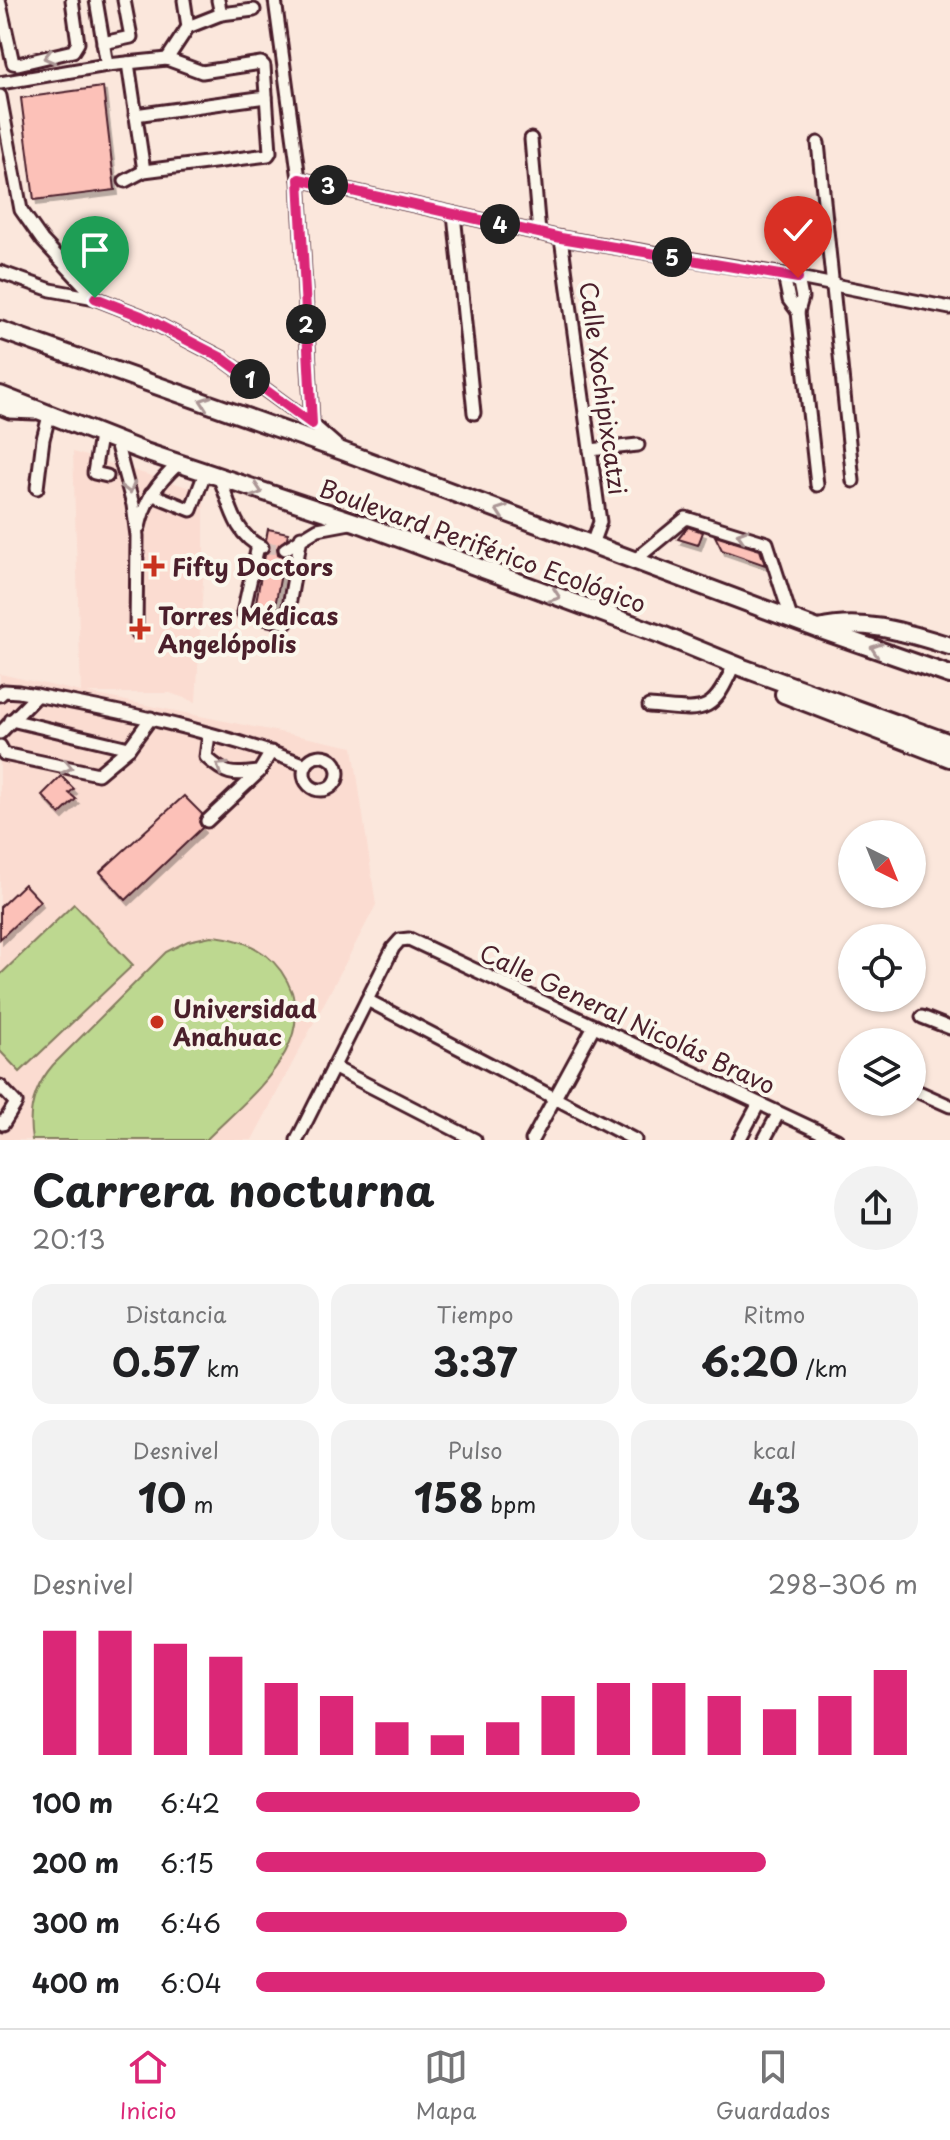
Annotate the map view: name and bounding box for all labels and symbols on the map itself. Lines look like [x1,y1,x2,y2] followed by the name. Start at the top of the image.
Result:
[42,47,56,64] one-way arrow
[308,165,348,205] pin: 3
[764,196,832,278] pin
[480,204,520,244] pin: 4
[61,216,129,298] pin
[652,237,692,277] pin: 5
[571,279,637,497] street label: Calle Xochipixcatzi
[286,304,326,344] pin: 2
[230,359,270,399] pin: 1
[198,395,212,411] one-way arrow
[315,469,651,621] street label: Boulevard Periférico Ecológico
[120,481,136,495] one-way arrow
[249,482,263,498] one-way arrow
[495,504,509,520] one-way arrow
[735,528,749,544] one-way arrow
[172,548,333,584] place label: Fifty Doctors
[143,555,165,577] marker: Fifty Doctors
[547,586,561,602] one-way arrow
[158,597,338,661] place label: Torres Médicas Angelópolis
[129,618,151,640] marker: Torres Médicas Angelópolis
[870,643,884,659] one-way arrow
[59,758,73,775] one-way arrow
[215,762,229,777] one-way arrow
[838,820,926,908] north arrow
[474,934,782,1102] street label: Calle General Nicolás Bravo
[172,990,317,1054] place label: Universidad Anahuac
[148,1013,166,1031] marker: Universidad Anahuac

